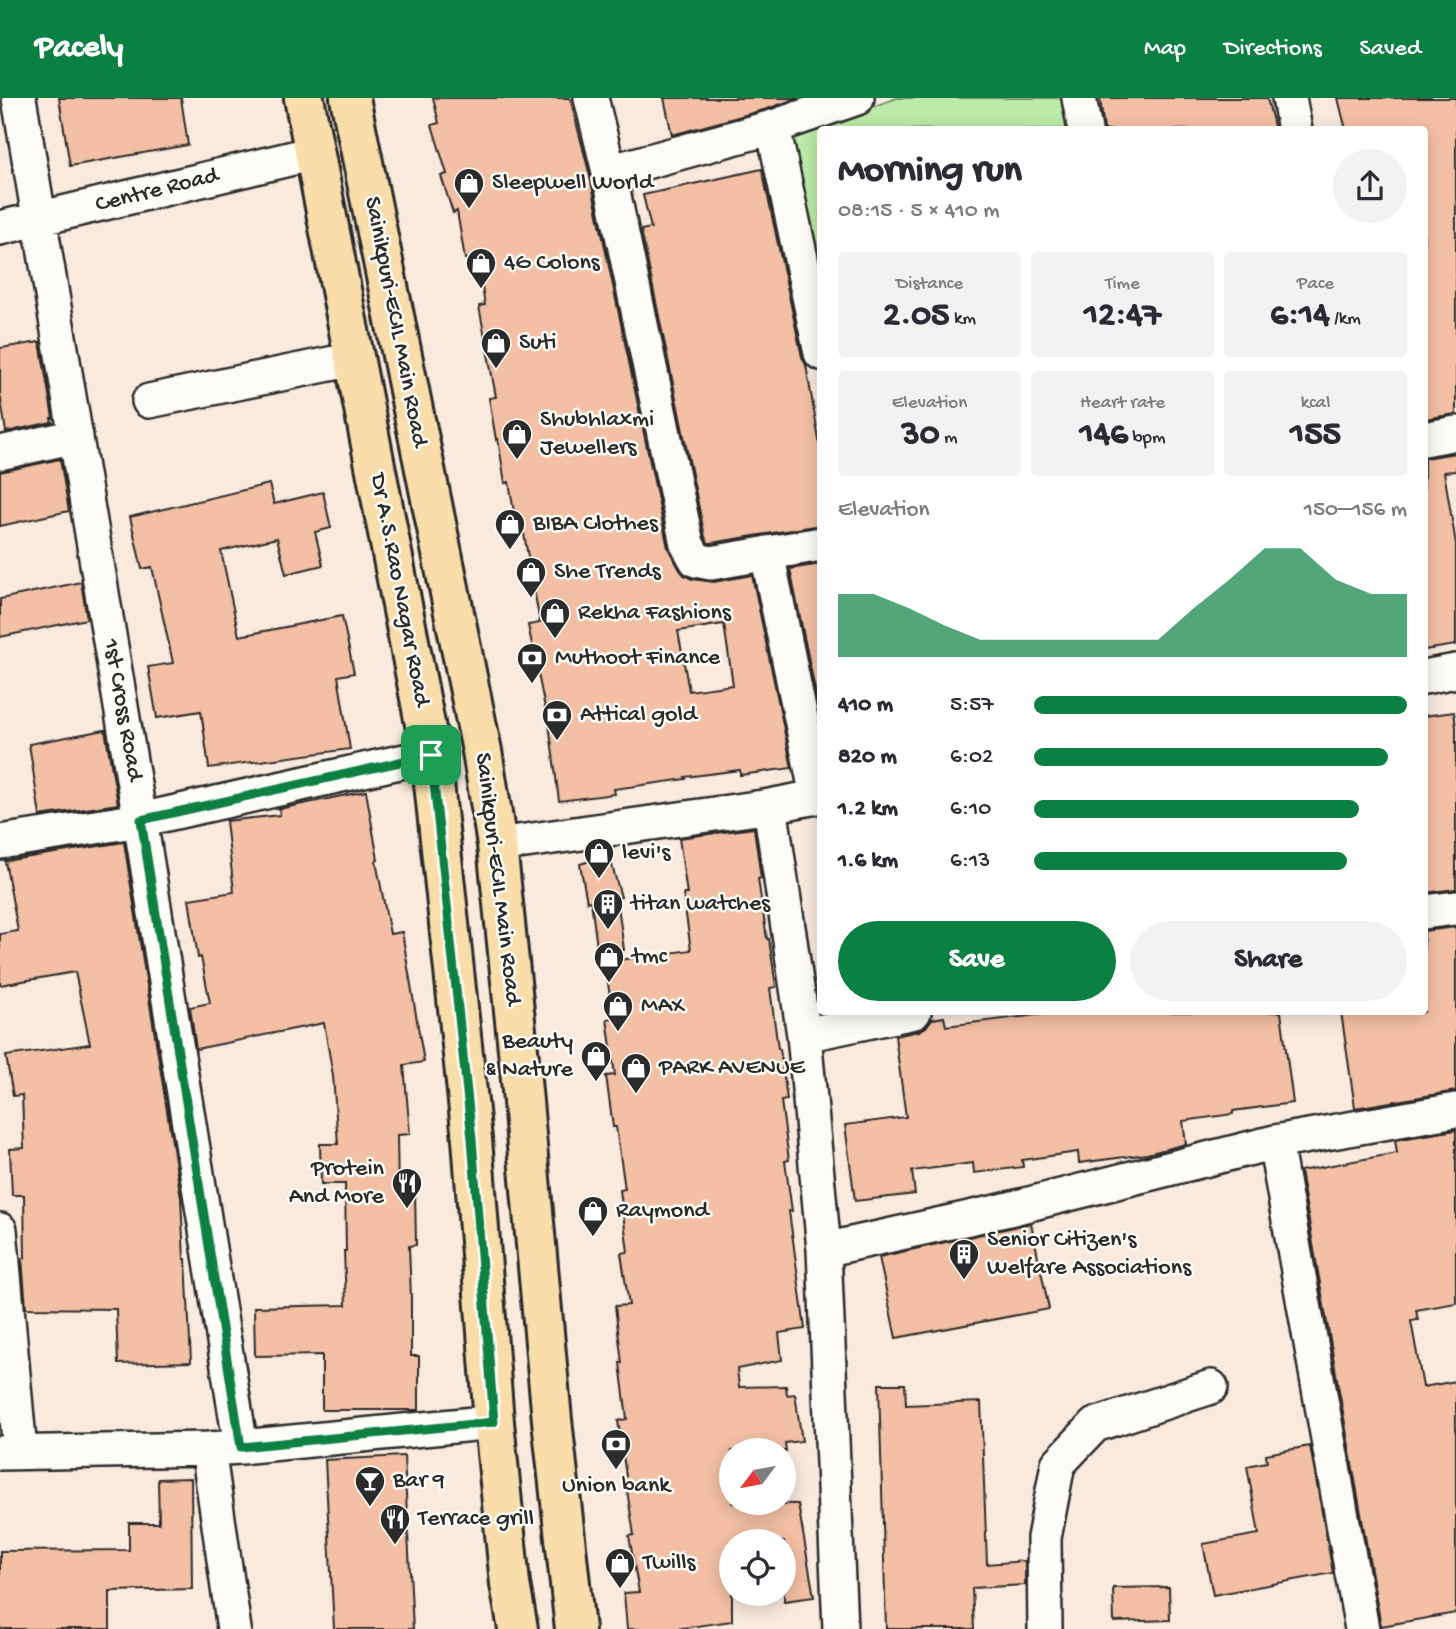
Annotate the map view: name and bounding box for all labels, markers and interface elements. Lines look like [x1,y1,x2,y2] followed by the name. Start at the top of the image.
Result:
[35,30,123,68] text: Pacely
[1144,35,1186,64] text: Map
[1224,35,1322,64] text: Directions
[1360,35,1421,64] text: Saved
[1333,149,1407,223] button: share
[838,150,1022,194] text: Morning run
[93,161,223,220] street label: Centre Road
[452,166,486,210] shop icon: Sleepwell World
[492,169,655,198] place label: Sleepwell World
[357,194,434,451] street label: Sainikpuri-ECIL Main Road
[838,198,999,225] text: 08:15 · 5 × 410 m
[464,246,498,290] shop icon: 4G Colons
[504,249,601,278] place label: 4G Colons
[896,273,963,296] text: Distance
[1105,273,1140,296] text: Time
[1297,273,1334,296] text: Pace
[883,296,949,337] text: 2.05
[1084,296,1161,337] text: 12:47
[1270,296,1330,337] text: 6:14
[949,308,976,331] text: km
[1330,308,1361,331] text: /km
[479,326,513,370] shop icon: Suti
[519,329,556,358] place label: Suti
[892,392,967,415] text: Elevation
[1080,392,1165,415] text: Heart rate
[1301,392,1330,415] text: kcal
[540,406,654,463] place label: Shubhlaxmi Jewellers
[901,415,940,456] text: 30
[1080,415,1128,456] text: 146
[1290,415,1341,456] text: 155
[500,417,534,461] shop icon: Shubhlaxmi Jewellers
[940,427,958,450] text: m
[1128,427,1165,450] text: bpm
[362,469,436,711] street label: Dr A.S.Rao Nagar Road
[838,497,929,524] text: Elevation
[1304,497,1407,524] text: 150–156 m
[493,507,527,551] shop icon: BIBA Clothes
[532,510,659,539] place label: BIBA Clothes
[514,555,548,599] shop icon: She Trends
[554,558,662,587] place label: She Trends
[538,596,572,640] shop icon: Rekha Fashions
[578,599,732,628] place label: Rekha Fashions
[95,636,149,785] street label: 1st Cross Road
[515,641,549,685] bank icon: Muthoot Finance
[555,644,721,673] place label: Muthoot Finance
[838,692,893,719] text: 410 m
[950,692,993,719] text: 5:57
[540,698,574,742] bank icon: Attical gold
[580,701,699,730] place label: Attical gold
[401,725,461,785] pin
[412,736,450,774] icon: arrive
[838,744,897,771] text: 820 m
[950,744,993,771] text: 6:02
[467,751,527,1009] street label: Sainikpuri-ECIL Main Road
[838,796,898,823] text: 1.2 km
[950,796,991,823] text: 6:10
[582,836,616,880] shop icon: levi's
[622,839,672,868] place label: levi's
[838,848,898,875] text: 1.6 km
[950,848,990,875] text: 6:13
[591,887,625,931] building icon: titan watches
[629,890,771,919] place label: titan watches
[838,921,1116,1001] button: Save
[1130,921,1407,1001] button: Share
[592,940,626,984] shop icon: tmc
[630,943,668,972] place label: tmc
[601,989,635,1033] shop icon: MAX
[641,992,686,1021] place label: MAX
[485,1028,574,1085] place label: Beauty & Nature
[579,1039,613,1083] shop icon: Beauty & Nature
[619,1051,653,1095] shop icon: PARK AVENUE
[658,1054,806,1083] place label: PARK AVENUE
[289,1155,385,1212] place label: Protein And More
[390,1166,424,1210] restaurant icon: Protein And More
[576,1194,610,1238] shop icon: Raymond
[616,1197,711,1226] place label: Raymond
[987,1226,1192,1283] place label: Senior Citizen's Welfare Associations
[947,1237,981,1281] building icon: Senior Citizen's Welfare Associations
[599,1427,633,1471] bank icon: Union bank
[719,1438,796,1516] north arrow
[719,1438,796,1606] map controls
[353,1464,387,1508] bar icon: Bar 9
[392,1467,445,1496] place label: Bar 9
[562,1472,672,1501] place label: Union bank
[378,1502,412,1546] restaurant icon: Terrace grill
[416,1505,534,1534] place label: Terrace grill
[719,1529,796,1606] button: locate
[603,1546,637,1590] shop icon: Twills
[641,1549,697,1578] place label: Twills

